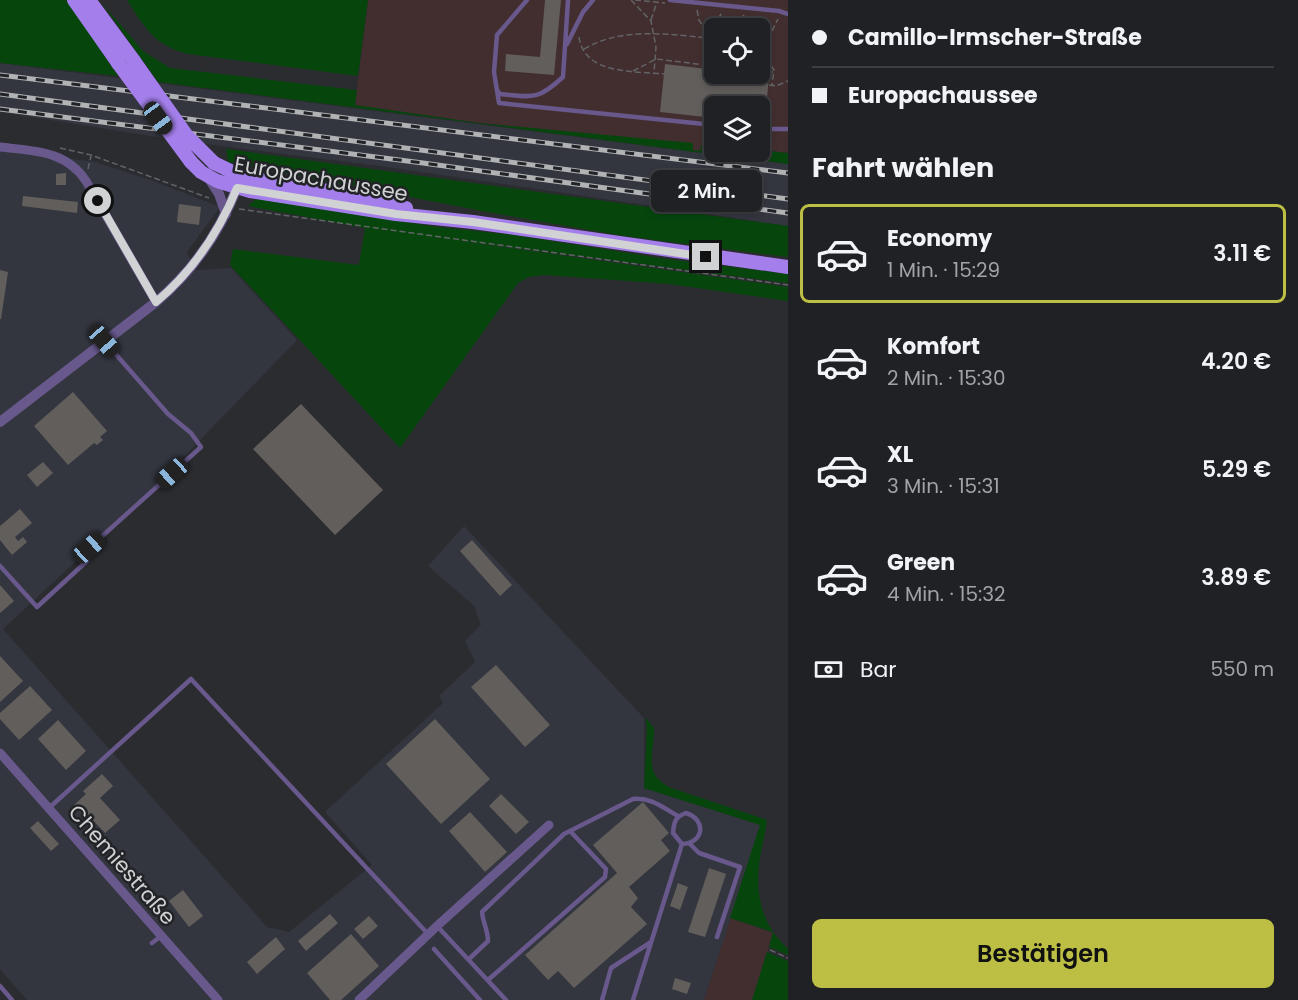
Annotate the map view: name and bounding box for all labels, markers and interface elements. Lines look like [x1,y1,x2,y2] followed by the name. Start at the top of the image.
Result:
[704,18,770,162] map controls
[704,18,770,84] button: locate
[848,22,1142,53] text: Camillo-Irmscher-Straße
[848,80,1038,111] text: Europachaussee
[704,96,770,162] button: layers
[140,98,176,138] car
[232,149,410,208] street label: Europachaussee
[812,149,994,186] text: Fahrt wählen
[650,170,762,212] callout: 2 Min.
[677,177,736,205] text: 2 Min.
[84,187,111,214] route start
[887,223,992,254] text: Economy
[815,227,869,281] icon: car
[1213,238,1271,269] text: 3.11 €
[692,243,719,270] route end
[887,256,1000,284] text: 1 Min. · 15:29
[85,322,123,360] car
[887,331,980,362] text: Komfort
[815,335,869,389] icon: car
[1201,346,1271,377] text: 4.20 €
[887,364,1005,392] text: 2 Min. · 15:30
[887,439,913,470] text: XL
[815,443,869,497] icon: car
[153,454,191,492] car
[1202,454,1271,485] text: 5.29 €
[887,472,1000,500] text: 3 Min. · 15:31
[70,529,108,567] car
[887,547,955,578] text: Green
[815,551,869,605] icon: car
[1201,562,1271,593] text: 3.89 €
[887,580,1005,608] text: 4 Min. · 15:32
[812,653,845,686] icon: cash
[860,654,897,685] text: Bar
[1210,655,1274,683] text: 550 m
[62,798,183,931] street label: Chemiestraße
[812,919,1274,988] button: Bestätigen

